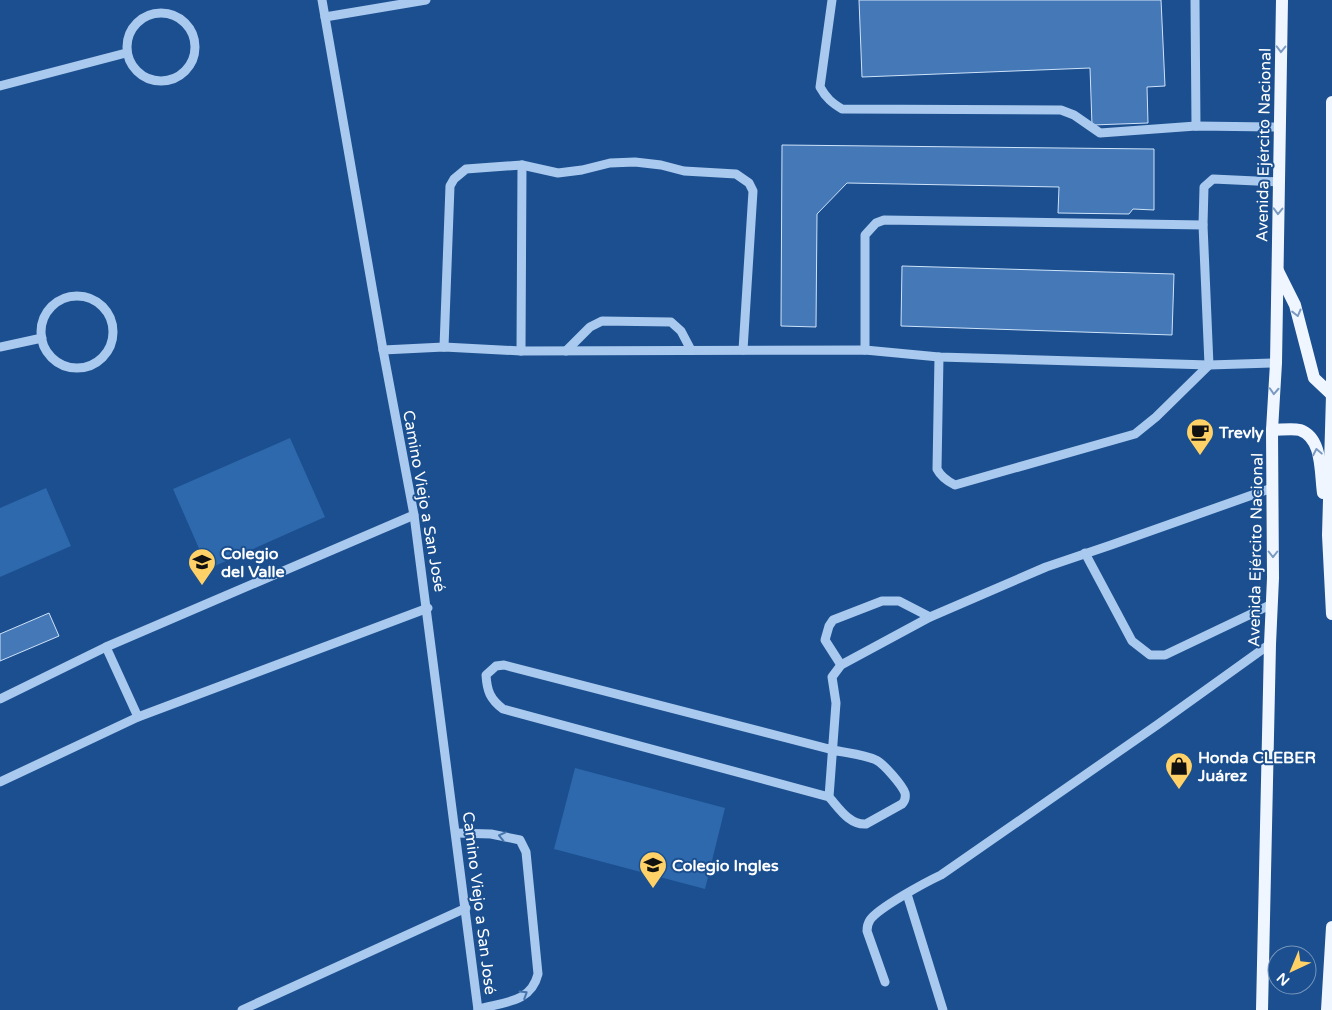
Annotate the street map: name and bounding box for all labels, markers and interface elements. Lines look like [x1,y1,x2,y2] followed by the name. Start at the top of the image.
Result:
[1276,45,1287,53] one-way arrow
[1252,48,1276,242] street label: Avenida Ejército Nacional
[1273,208,1283,215] one-way arrow
[1291,308,1302,317] one-way arrow
[1269,387,1280,395] one-way arrow
[398,409,450,594] street label: Camino Viejo a San José
[1185,417,1215,456] cafe icon: Trevly
[1218,423,1264,443] place label: Trevly
[1312,448,1323,456] one-way arrow
[1244,453,1268,647] street label: Avenida Ejército Nacional
[221,544,285,582] place label: Colegio del Valle
[187,547,217,586] school or university icon: Colegio del Valle
[1268,550,1278,558] one-way arrow
[1197,748,1316,786] place label: Honda CLEBER Juárez
[1164,751,1194,790] shop icon: Honda CLEBER Juárez
[458,810,500,996] street label: Camino Viejo a San José
[498,832,507,842] one-way arrow
[638,850,668,889] school or university icon: Colegio Ingles
[672,856,779,876] place label: Colegio Ingles
[1267,945,1317,995] north arrow
[1273,969,1293,989] text: N
[519,991,528,1001] one-way arrow

